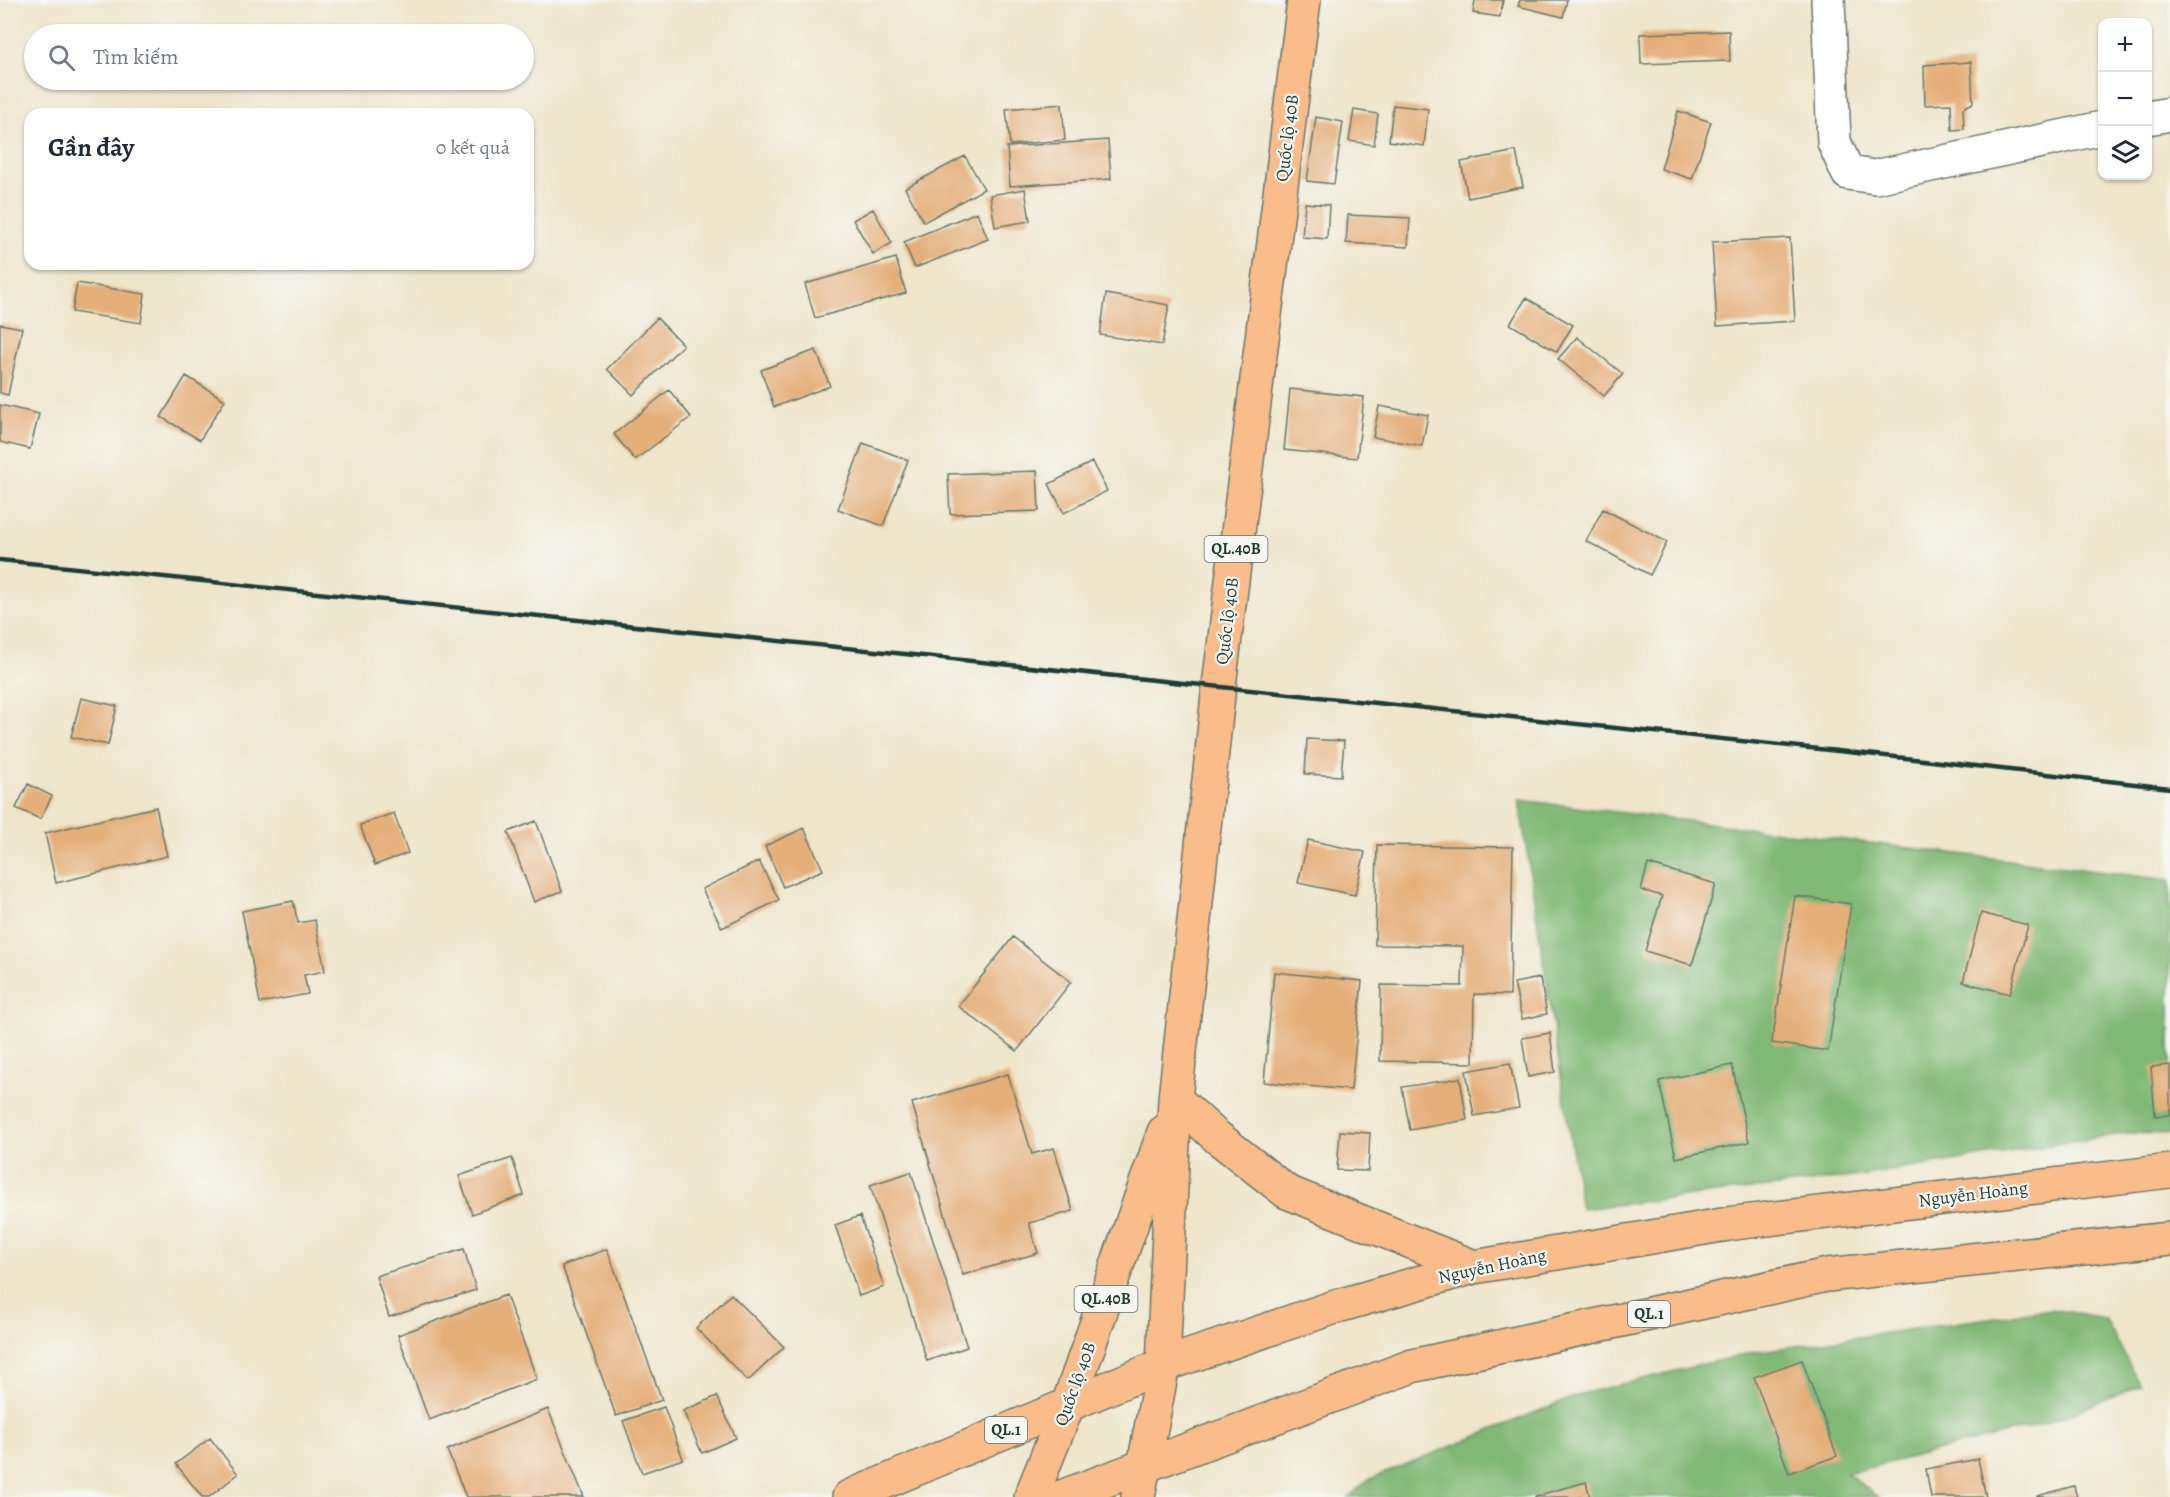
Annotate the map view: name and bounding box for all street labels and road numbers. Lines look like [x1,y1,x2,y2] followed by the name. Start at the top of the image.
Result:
[1270,93,1304,183] street label: Quốc lộ 40B
[1204,536,1268,562] road number: QL.40B
[1210,576,1244,666] street label: Quốc lộ 40B
[1917,1175,2029,1213] street label: Nguyễn Hoàng
[1436,1243,1548,1289] street label: Nguyễn Hoàng
[1074,1286,1138,1312] road number: QL.40B
[1628,1301,1670,1327] road number: QL.1
[1049,1339,1101,1429] street label: Quốc lộ 40B
[985,1417,1027,1443] road number: QL.1

